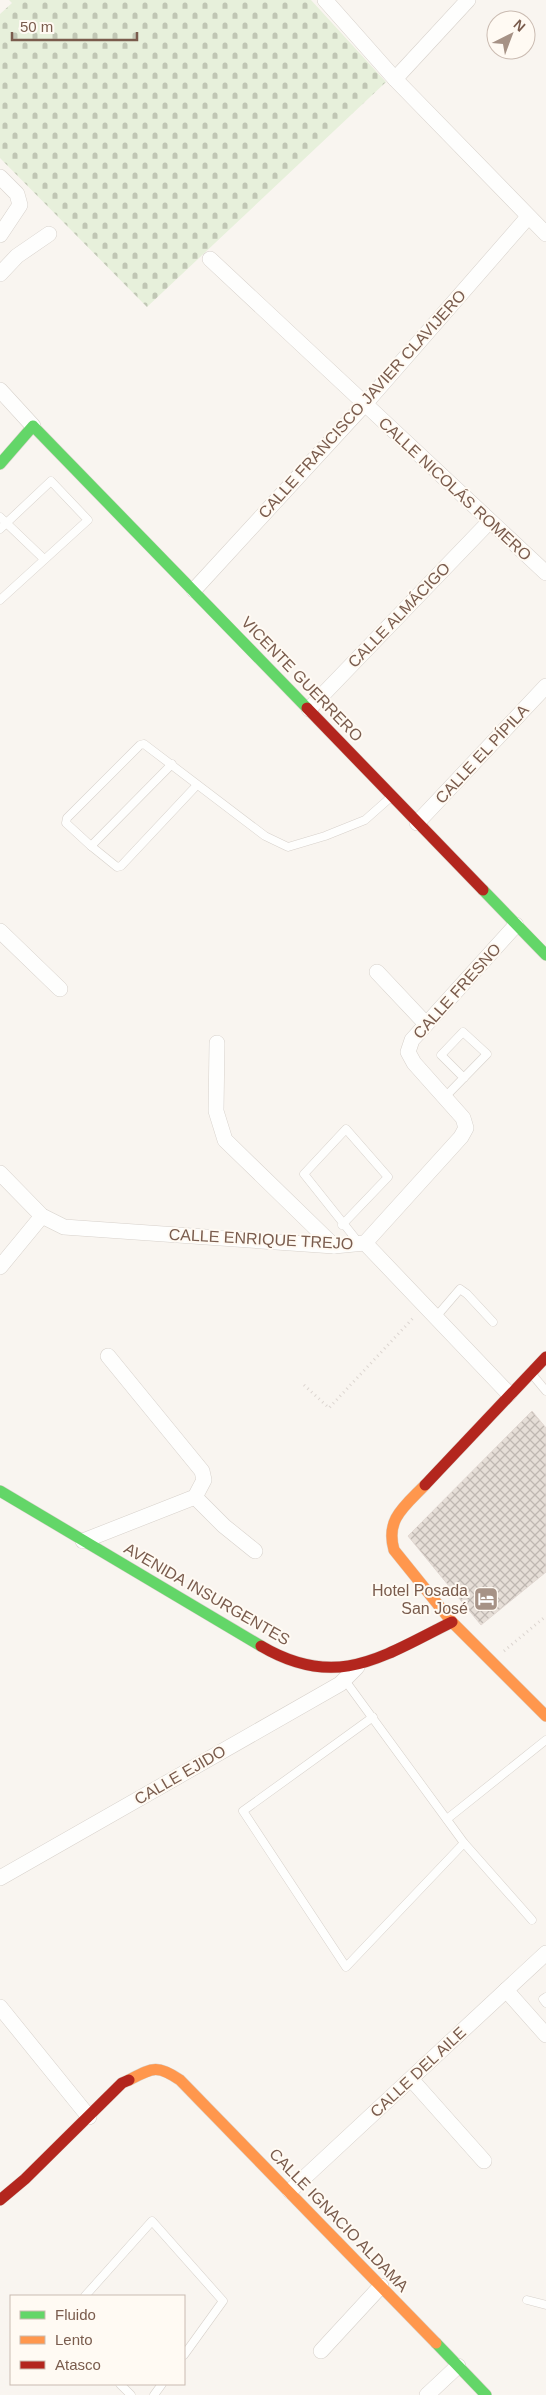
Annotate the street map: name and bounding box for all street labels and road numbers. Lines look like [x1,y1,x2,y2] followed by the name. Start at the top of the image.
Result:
[255,287,469,521] street label: CALLE FRANCISCO JAVIER CLAVIJERO
[375,413,535,564] street label: CALLE NICOLÁS ROMERO
[344,559,453,671] street label: CALLE ALMÁCIGO
[238,613,366,745] street label: VICENTE GUERRERO
[431,700,532,807] street label: CALLE EL PÍPILA
[410,940,504,1042] street label: CALLE FRESNO
[168,1226,354,1252] street label: CALLE ENRIQUE TREJO
[121,1540,293,1648] street label: AVENIDA INSURGENTES
[131,1742,229,1808] street label: CALLE EJIDO
[367,2024,469,2120] street label: CALLE DEL AILE
[266,2145,412,2295] street label: CALLE IGNACIO ALDAMA

